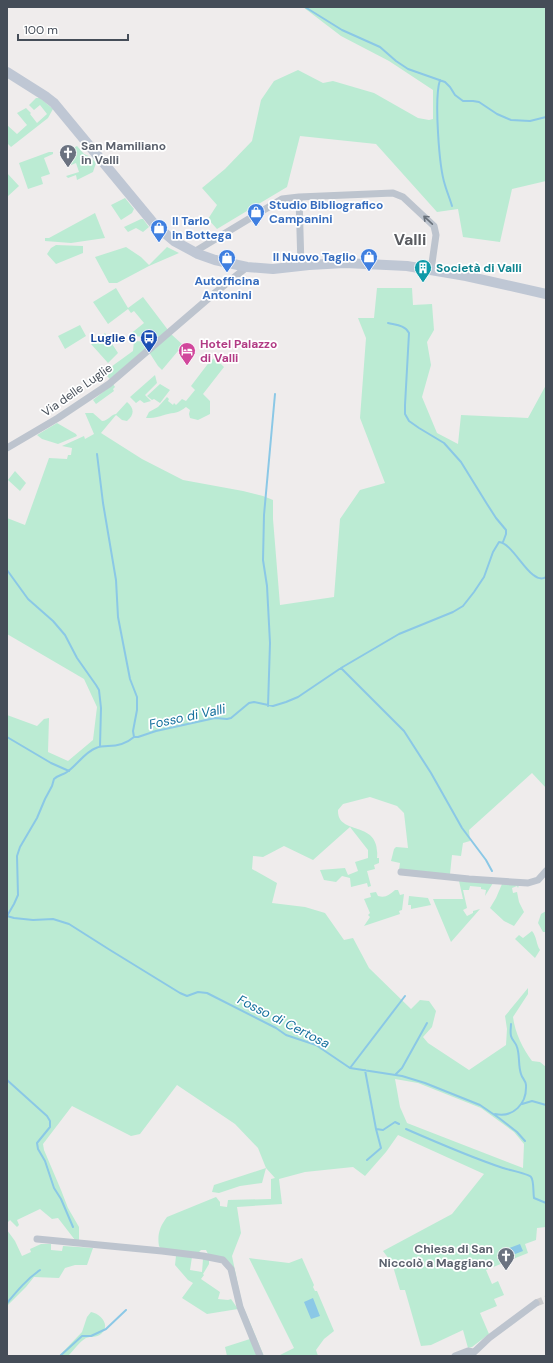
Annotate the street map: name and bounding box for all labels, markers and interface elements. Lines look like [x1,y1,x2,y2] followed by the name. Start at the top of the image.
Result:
[18,16,128,42] scale bar
[24,22,58,38] text: 100 m
[81,138,166,168] place label: San Mamiliano in Valli
[58,143,78,168] church icon: San Mamiliano in Valli
[269,197,383,227] place label: Studio Bibliografico Campanini
[246,202,266,227] shop icon: Studio Bibliografico Campanini
[172,213,232,243] place label: Il Tarlo in Bottega
[423,216,433,225] one-way arrow
[149,218,169,243] shop icon: Il Tarlo in Bottega
[394,229,426,250] district label: Valli
[359,247,379,272] shop icon: Il Nuovo Taglio
[217,248,237,273] shop icon: Autofficina Antonini
[273,249,356,265] place label: Il Nuovo Taglio
[413,258,433,283] building icon: Società di Valli
[436,260,522,276] place label: Società di Valli
[195,273,259,303] place label: Autofficina Antonini
[139,328,159,353] bus stop icon: Luglie 6
[91,330,136,346] place label: Luglie 6
[200,336,277,366] place label: Hotel Palazzo di Valli
[177,341,197,366] hotel icon: Hotel Palazzo di Valli
[39,360,116,420] street label: Via delle Luglie
[147,700,228,733] water label: Fosso di Valli
[235,991,333,1052] water label: Fosso di Certosa
[379,1241,493,1271] place label: Chiesa di San Niccolò a Maggiano
[496,1246,516,1271] church icon: Chiesa di San Niccolò a Maggiano

